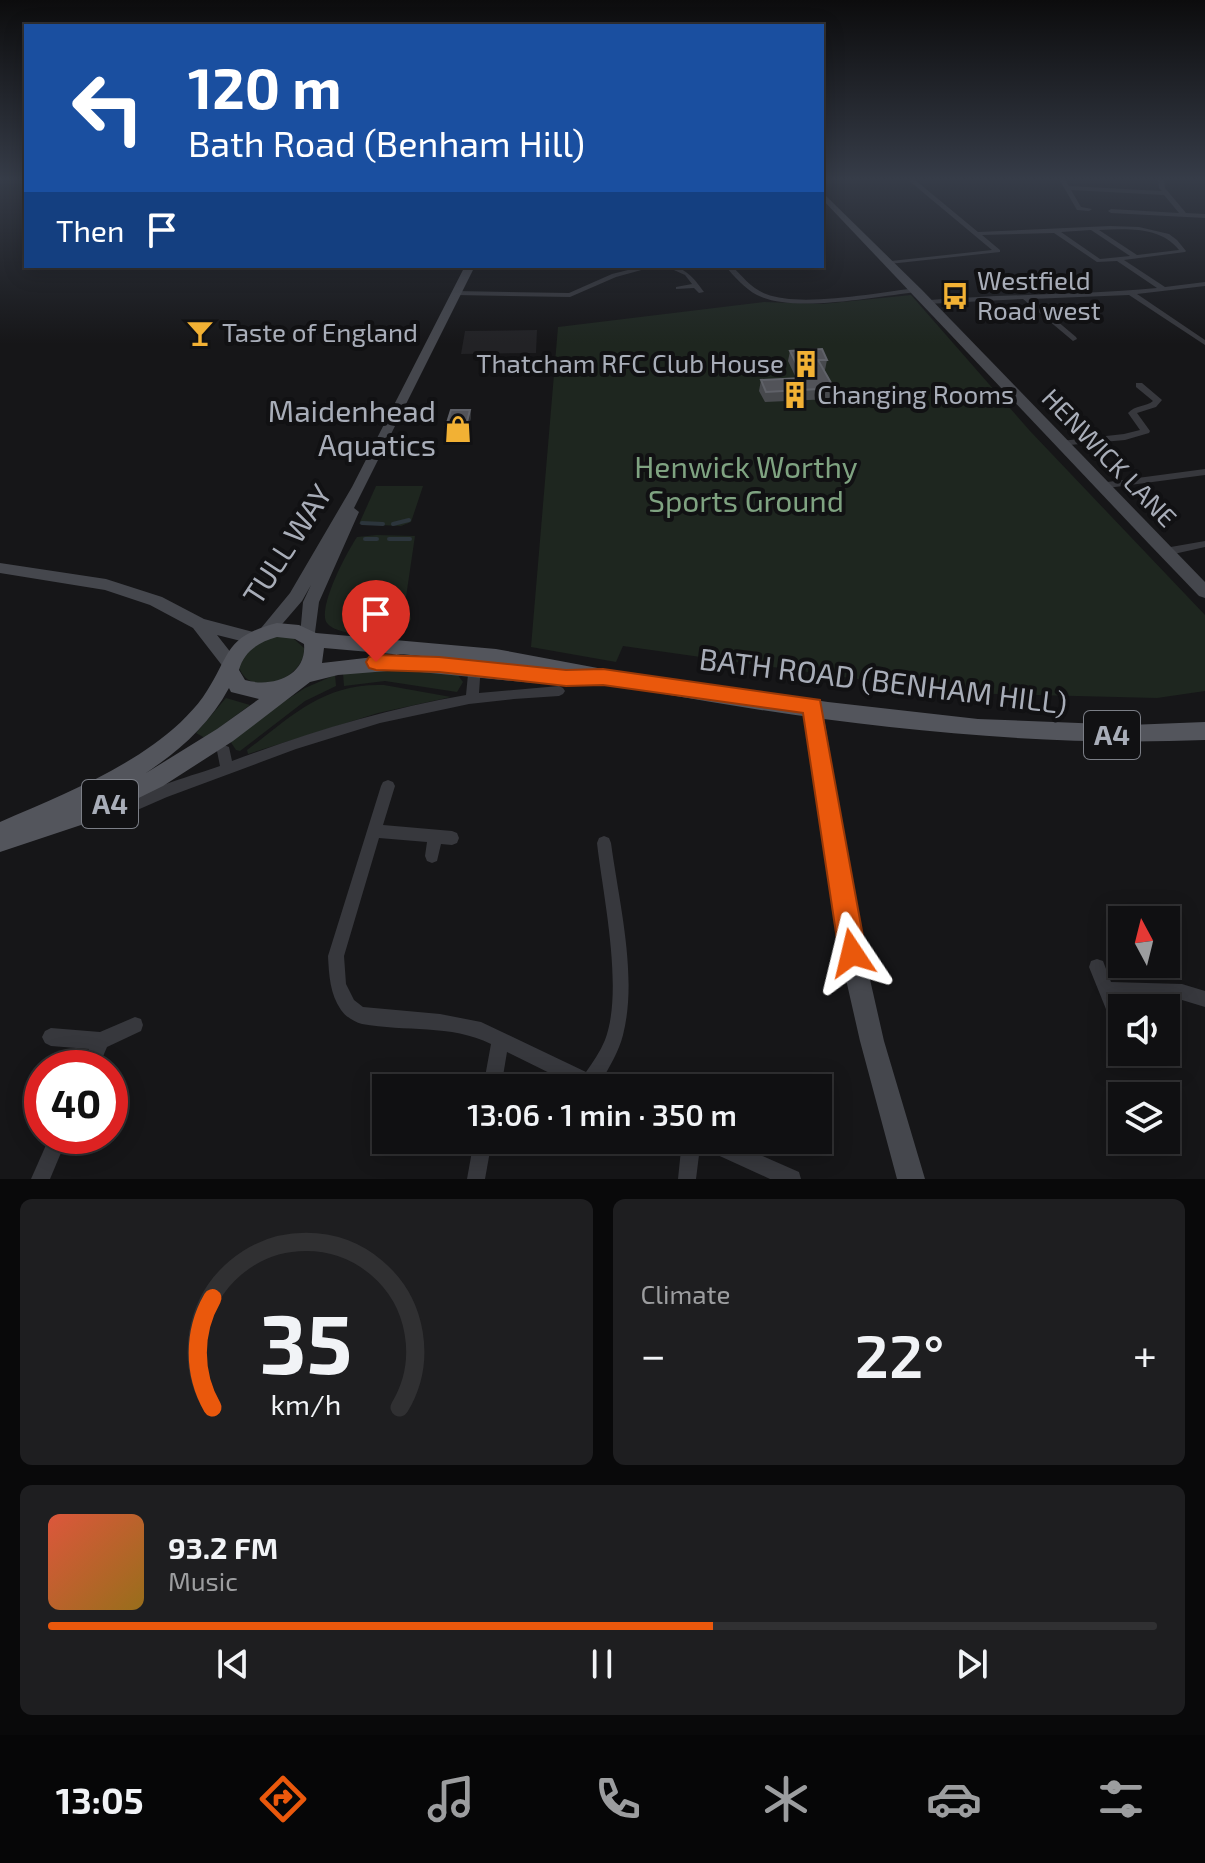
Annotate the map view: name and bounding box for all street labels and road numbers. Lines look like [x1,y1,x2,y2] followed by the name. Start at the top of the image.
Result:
[1036,381,1184,532] street label: HENWICK LANE
[234,477,338,611] street label: TULL WAY
[697,640,1069,720] street label: BATH ROAD (BENHAM HILL)
[1084,711,1140,759] road number: A4
[82,780,138,828] road number: A4

